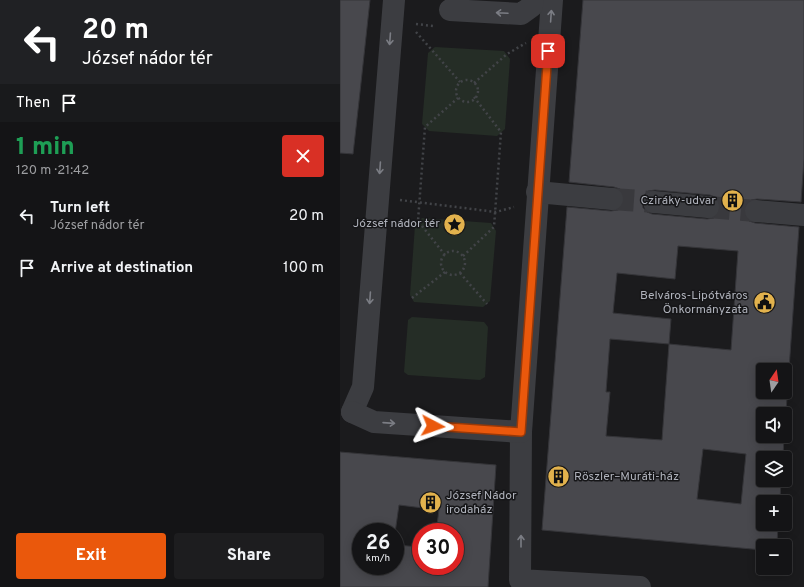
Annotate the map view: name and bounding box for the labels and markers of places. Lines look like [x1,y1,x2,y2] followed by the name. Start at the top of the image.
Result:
[531,34,565,68] pin
[719,188,745,214] building icon: Cziráky-udvar
[640,193,716,209] place label: Cziráky-udvar
[442,211,468,237] place icon: József nádor tér
[353,216,440,232] place label: József nádor tér
[640,288,748,318] place label: Belváros-Lipótváros Önkormányzata
[751,290,777,316] public building icon: Belváros-Lipótváros Önkormányzata
[545,464,571,490] building icon: Röszler–Muráti-ház
[574,469,679,485] place label: Röszler–Muráti-ház
[446,488,517,518] place label: József Nádor irodaház
[417,490,443,516] building icon: József Nádor irodaház

